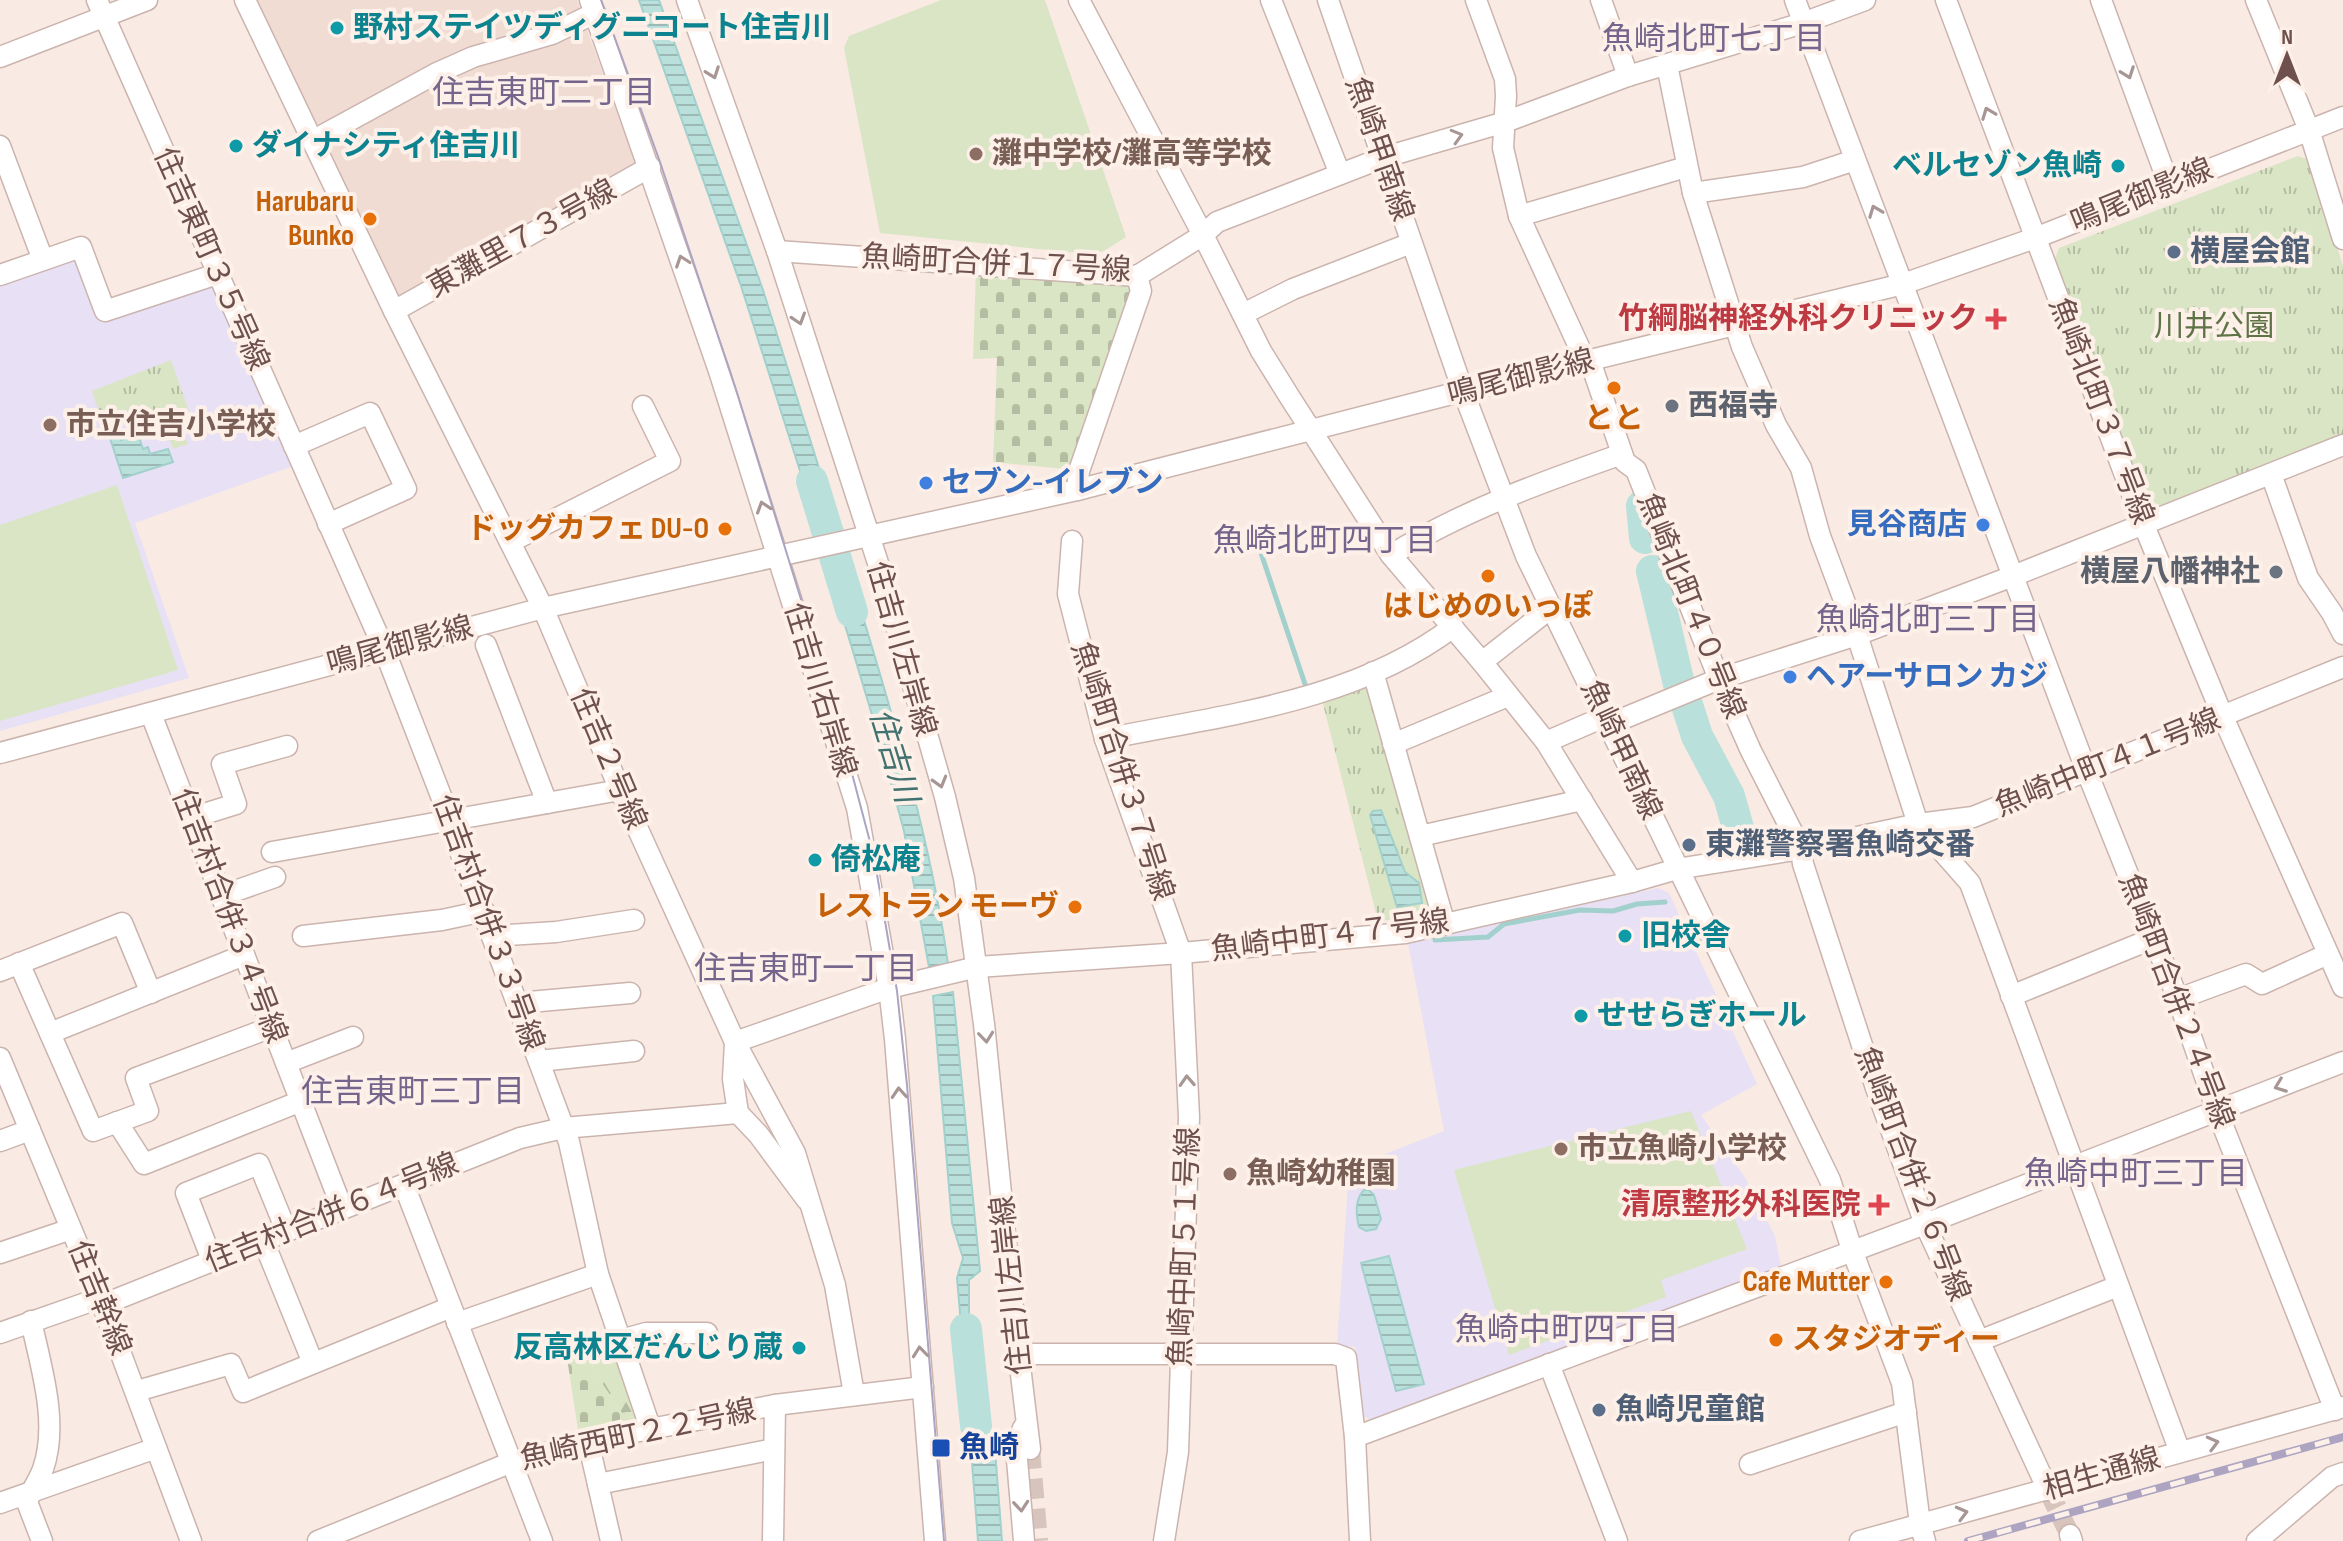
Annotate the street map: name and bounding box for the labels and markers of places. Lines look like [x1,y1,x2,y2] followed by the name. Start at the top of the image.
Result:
[353,10,831,46] place label: 野村ステイツディグニコート住吉川
[328,19,346,37] marker: 野村ステイツディグニコート住吉川
[252,128,520,164] place label: ダイナシティ住吉川
[992,136,1272,172] place label: 灘中学校/灘高等学校
[227,137,245,155] marker: ダイナシティ住吉川
[967,145,985,163] marker: 灘中学校/灘高等学校
[1892,148,2102,184] place label: ベルセゾン魚崎
[2109,157,2127,175] marker: ベルセゾン魚崎
[256,184,354,254] place label: Harubaru Bunko
[361,210,379,228] marker: Harubaru Bunko
[2190,234,2310,270] place label: 横屋会館
[2165,243,2183,261] marker: 横屋会館
[1618,301,1978,337] place label: 竹綱脳神経外科クリニック
[1985,308,2007,330] marker: 竹綱脳神経外科クリニック
[1605,379,1623,397] marker: とと
[1688,388,1778,424] place label: 西福寺
[1663,397,1681,415] marker: 西福寺
[1584,401,1644,437] place label: とと
[66,407,276,443] place label: 市立住吉小学校
[41,416,59,434] marker: 市立住吉小学校
[942,465,1164,501] place label: セブン-イレブン
[917,474,935,492] marker: セブン-イレブン
[1847,507,1967,543] place label: 見谷商店
[466,511,709,547] place label: ドッグカフェ DU-O
[1974,516,1992,534] marker: 見谷商店
[716,520,734,538] marker: ドッグカフェ DU-O
[2080,554,2260,590] place label: 横屋八幡神社
[2267,563,2285,581] marker: 横屋八幡神社
[1479,567,1497,585] marker: はじめのいっぽ
[1383,589,1593,625] place label: はじめのいっぽ
[1806,659,2048,695] place label: ヘアーサロン カジ
[1781,668,1799,686] marker: ヘアーサロン カジ
[1705,827,1975,863] place label: 東灘警察署魚崎交番
[1680,836,1698,854] marker: 東灘警察署魚崎交番
[831,842,921,878] place label: 倚松庵
[806,851,824,869] marker: 倚松庵
[814,889,1059,925] place label: レストラン モーヴ
[1066,898,1084,916] marker: レストラン モーヴ
[1641,918,1731,954] place label: 旧校舎
[1616,927,1634,945] marker: 旧校舎
[1597,998,1807,1034] place label: せせらぎホール
[1572,1007,1590,1025] marker: せせらぎホール
[1577,1131,1787,1167] place label: 市立魚崎小学校
[1552,1140,1570,1158] marker: 市立魚崎小学校
[1246,1156,1396,1192] place label: 魚崎幼稚園
[1221,1165,1239,1183] marker: 魚崎幼稚園
[1621,1187,1861,1223] place label: 清原整形外科医院
[1868,1194,1890,1216] marker: 清原整形外科医院
[1742,1264,1870,1300] place label: Cafe Mutter
[1877,1273,1895,1291] marker: Cafe Mutter
[1792,1322,2000,1358] place label: スタジオディー
[513,1330,783,1366] place label: 反高林区だんじり蔵
[1767,1331,1785,1349] marker: スタジオディー
[790,1339,808,1357] marker: 反高林区だんじり蔵
[1615,1392,1765,1428] place label: 魚崎児童館
[1590,1401,1608,1419] marker: 魚崎児童館
[959,1430,1019,1466] place label: 魚崎
[930,1437,952,1459] marker: 魚崎

